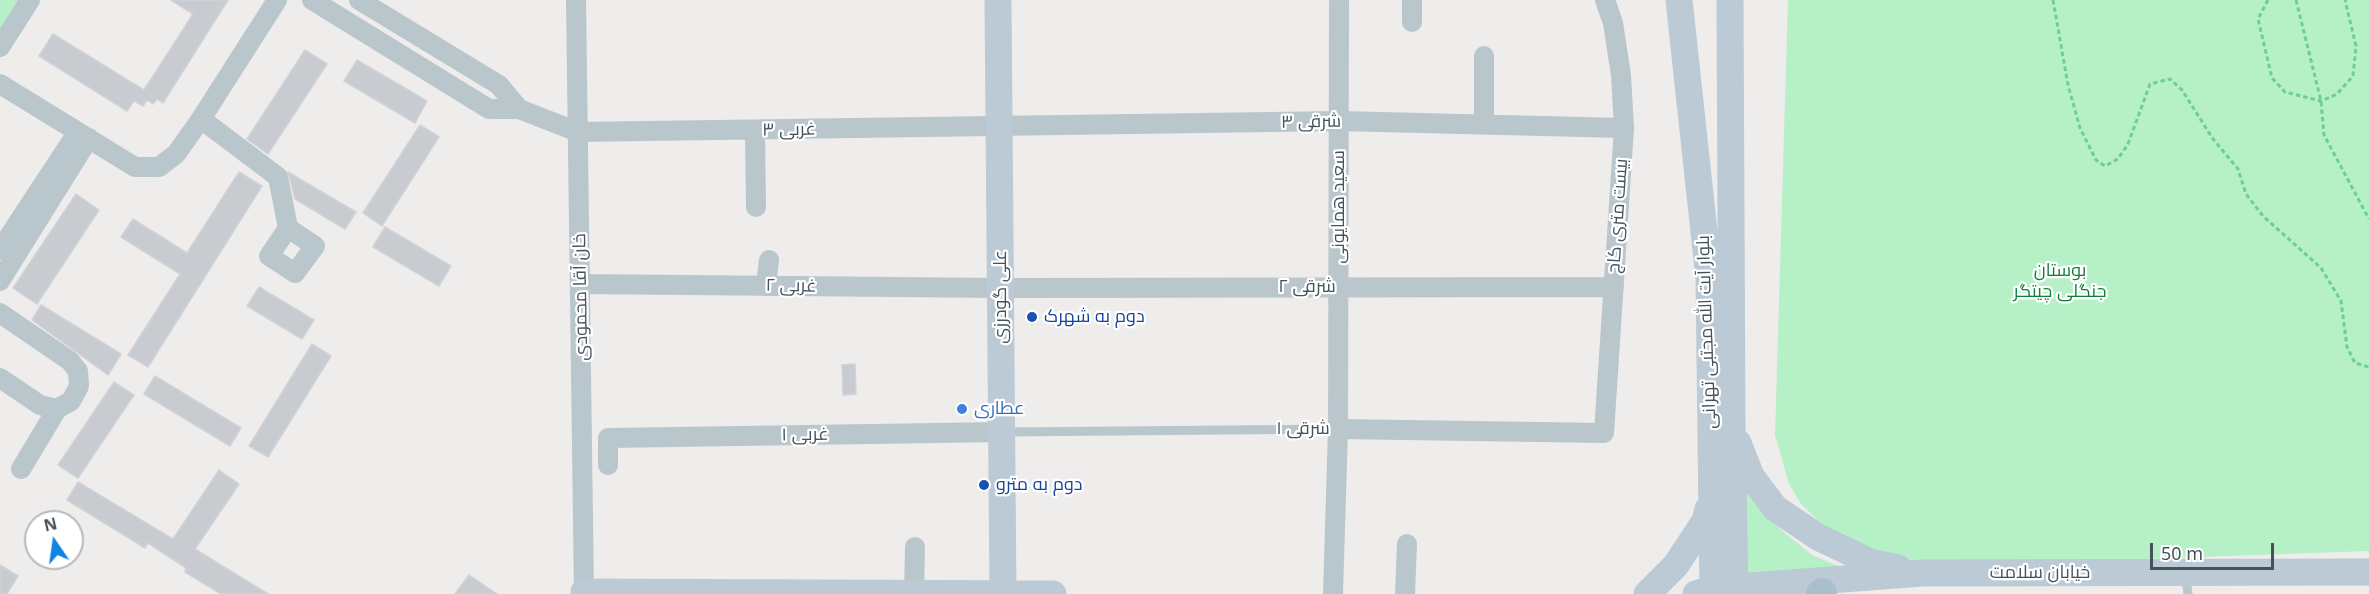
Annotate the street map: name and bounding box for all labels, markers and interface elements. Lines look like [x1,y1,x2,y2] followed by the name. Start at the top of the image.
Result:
[1281,111,1341,133] street label: ۳ شرقی
[762,119,816,141] street label: ۳ غربی
[1328,150,1350,264] street label: سعید همایونی
[1603,158,1633,274] street label: بیست متری کاج
[569,233,593,361] street label: خان آقا محمودی
[1693,235,1721,429] street label: بلوار آیت الله مجتبی تهرانی
[990,250,1012,344] street label: علی گودرزی
[2014,260,2106,302] park label: بوستان جنگلی چیتگر
[765,275,817,297] street label: ۲ غربی
[1278,276,1336,298] street label: ۲ شرقی
[1044,306,1145,328] place label: دوم به شهرک
[1025,310,1039,324] marker: دوم به شهرک
[974,398,1024,420] place label: عطاری
[955,402,969,416] marker: عطاری
[1276,418,1330,440] street label: ۱ شرقی
[781,424,829,446] street label: ۱ غربی
[996,474,1082,496] place label: دوم به مترو
[977,478,991,492] marker: دوم به مترو
[24,510,84,570] north arrow
[42,512,59,537] text: N
[2153,531,2278,569] scale bar
[2161,541,2203,565] text: 50 m
[1990,562,2090,584] street label: خیابان سلامت

